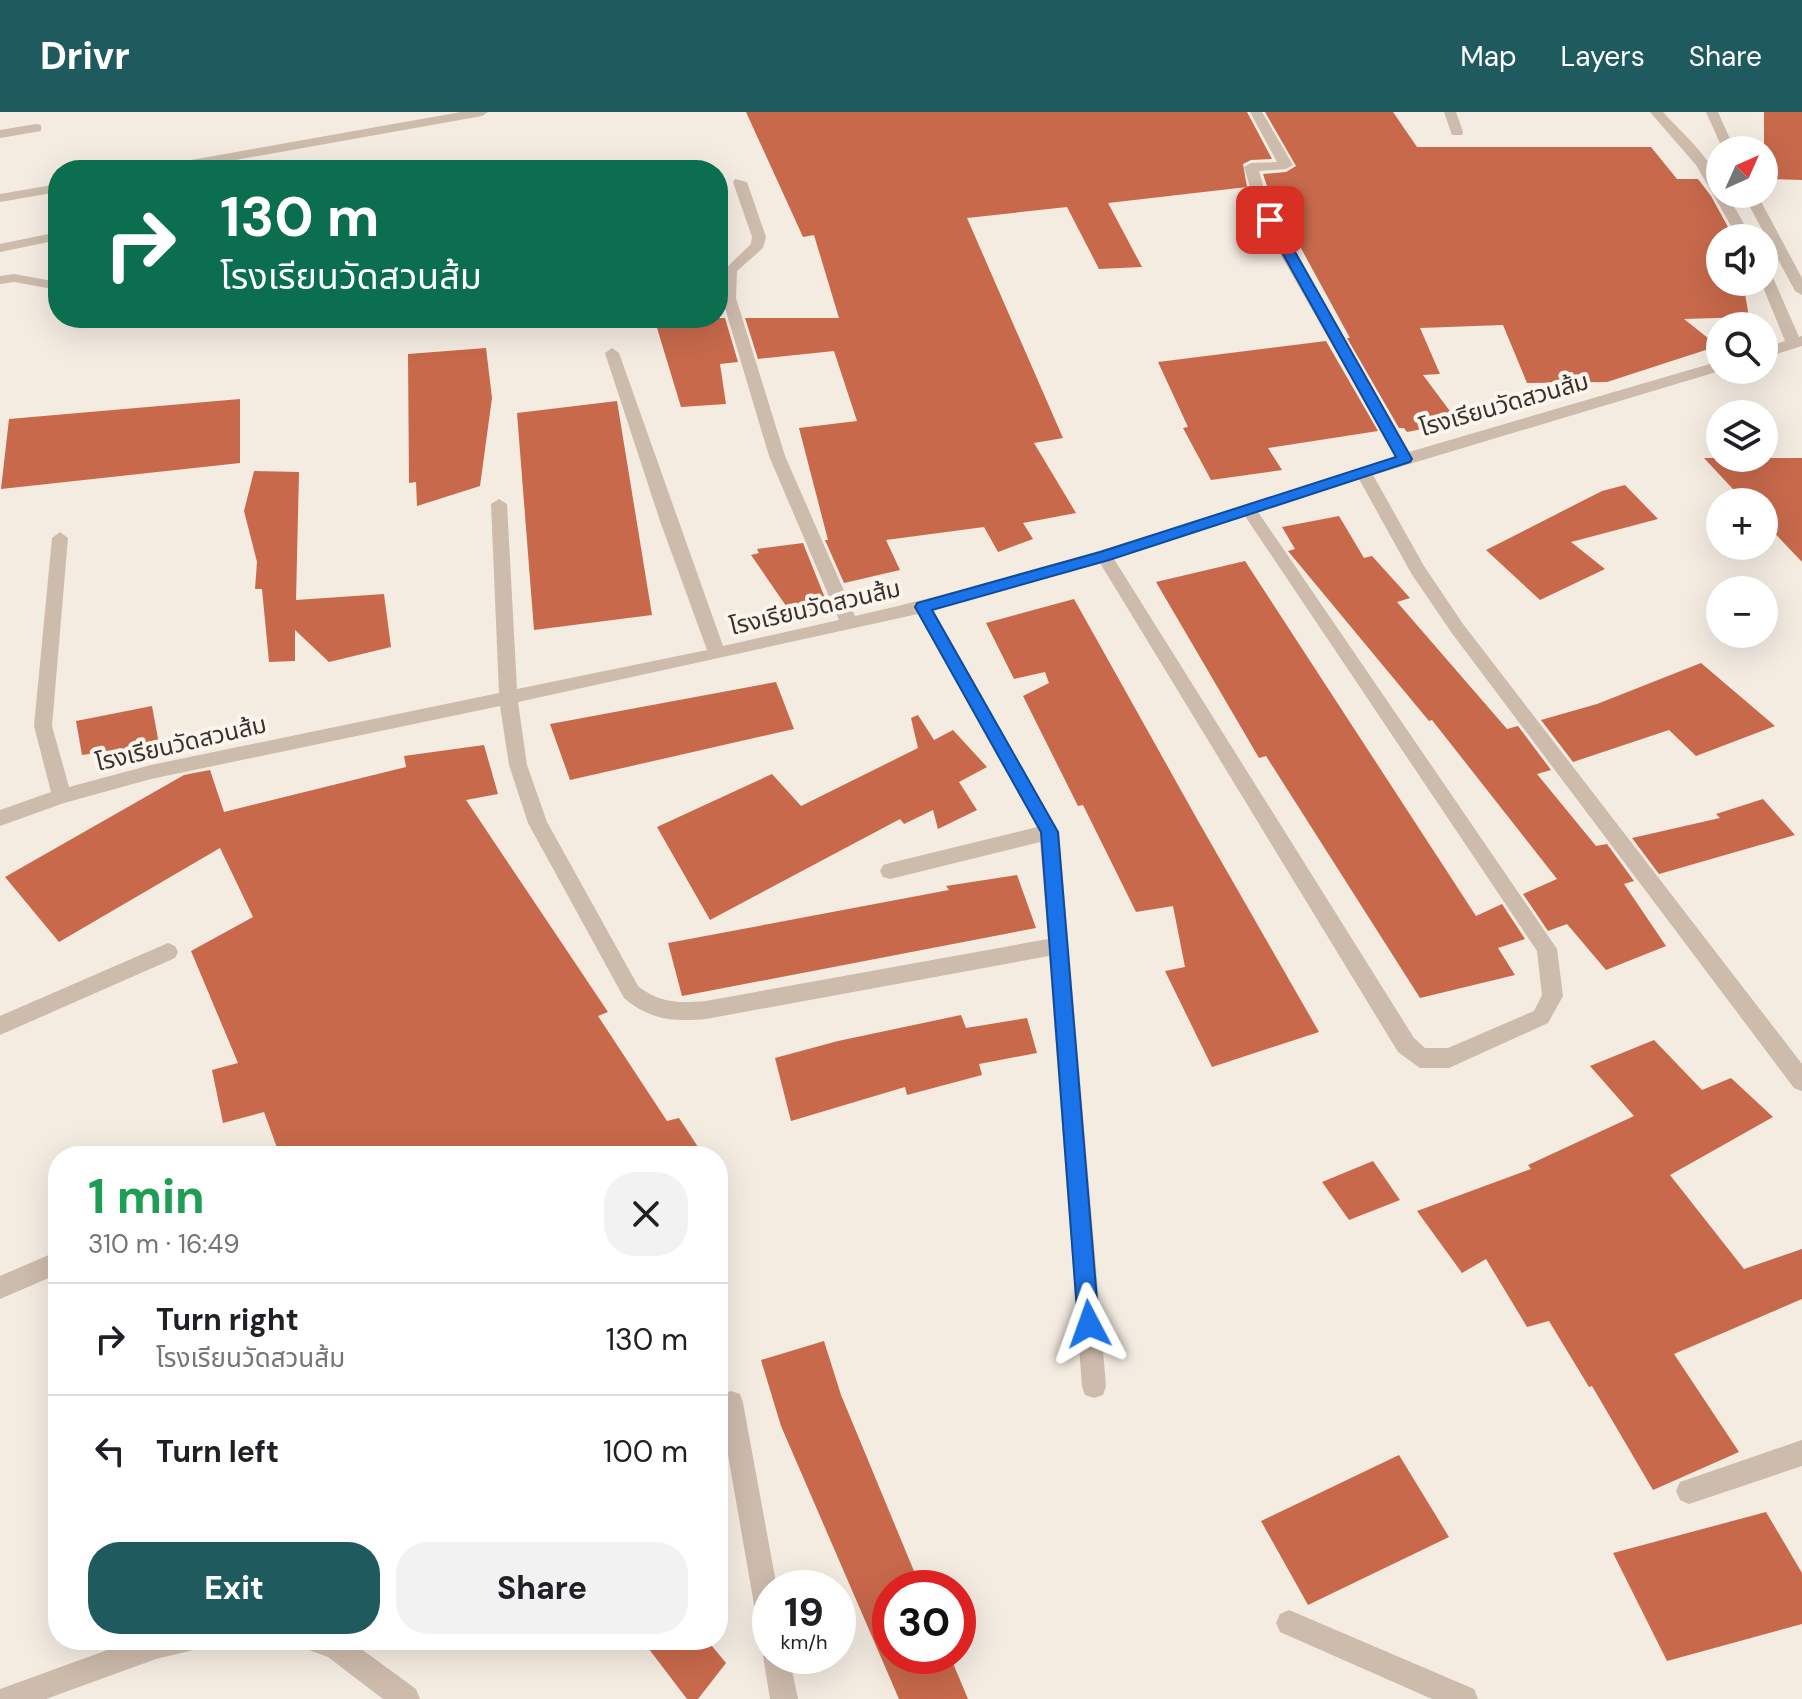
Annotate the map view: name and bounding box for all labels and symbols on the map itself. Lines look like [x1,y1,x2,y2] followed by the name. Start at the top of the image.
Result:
[1706,136,1778,208] north arrow
[1236,186,1304,254] pin
[1416,365,1592,443] street label: โรงเรียนวัดสวนส้ม
[726,572,904,642] street label: โรงเรียนวัดสวนส้ม
[92,708,270,778] street label: โรงเรียนวัดสวนส้ม
[1047,1282,1131,1366] position arrow
[872,1570,976,1674] speed limit sign: 30

